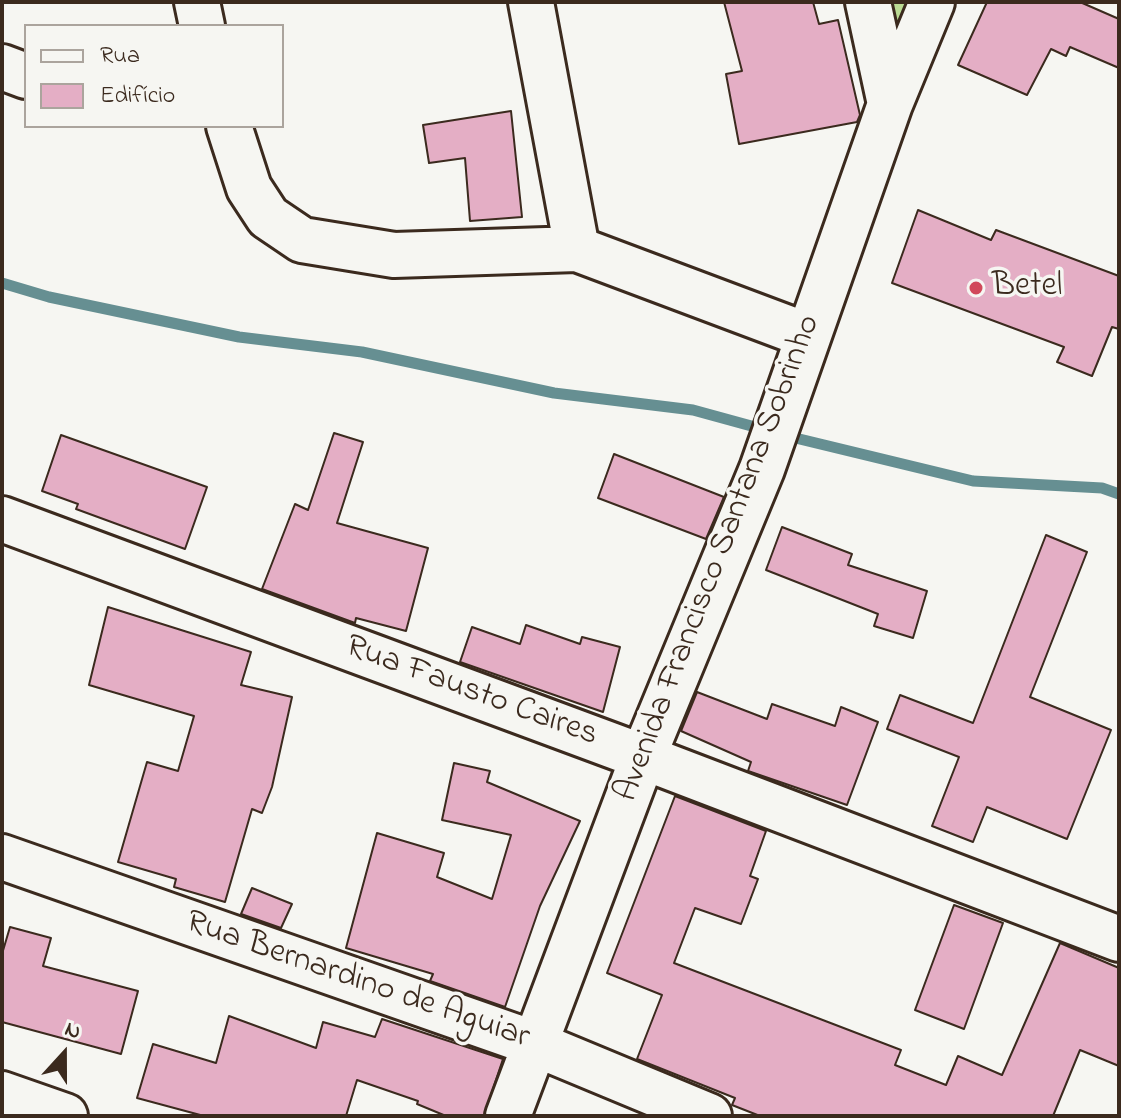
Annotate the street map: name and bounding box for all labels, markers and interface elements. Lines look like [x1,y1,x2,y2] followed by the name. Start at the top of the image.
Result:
[24,24,284,128] legend
[100,39,140,74] text: Rua
[100,79,175,114] text: Edifício
[992,268,1062,308] place label: Betel
[967,279,985,297] marker: Betel
[608,310,832,808] street label: Avenida Francisco Santana Sobrinho
[339,628,603,758] street label: Rua Fausto Caires
[180,904,534,1060] street label: Rua Bernardino de Aguiar
[24,1014,104,1094] north arrow
[60,1014,85,1049] text: N

